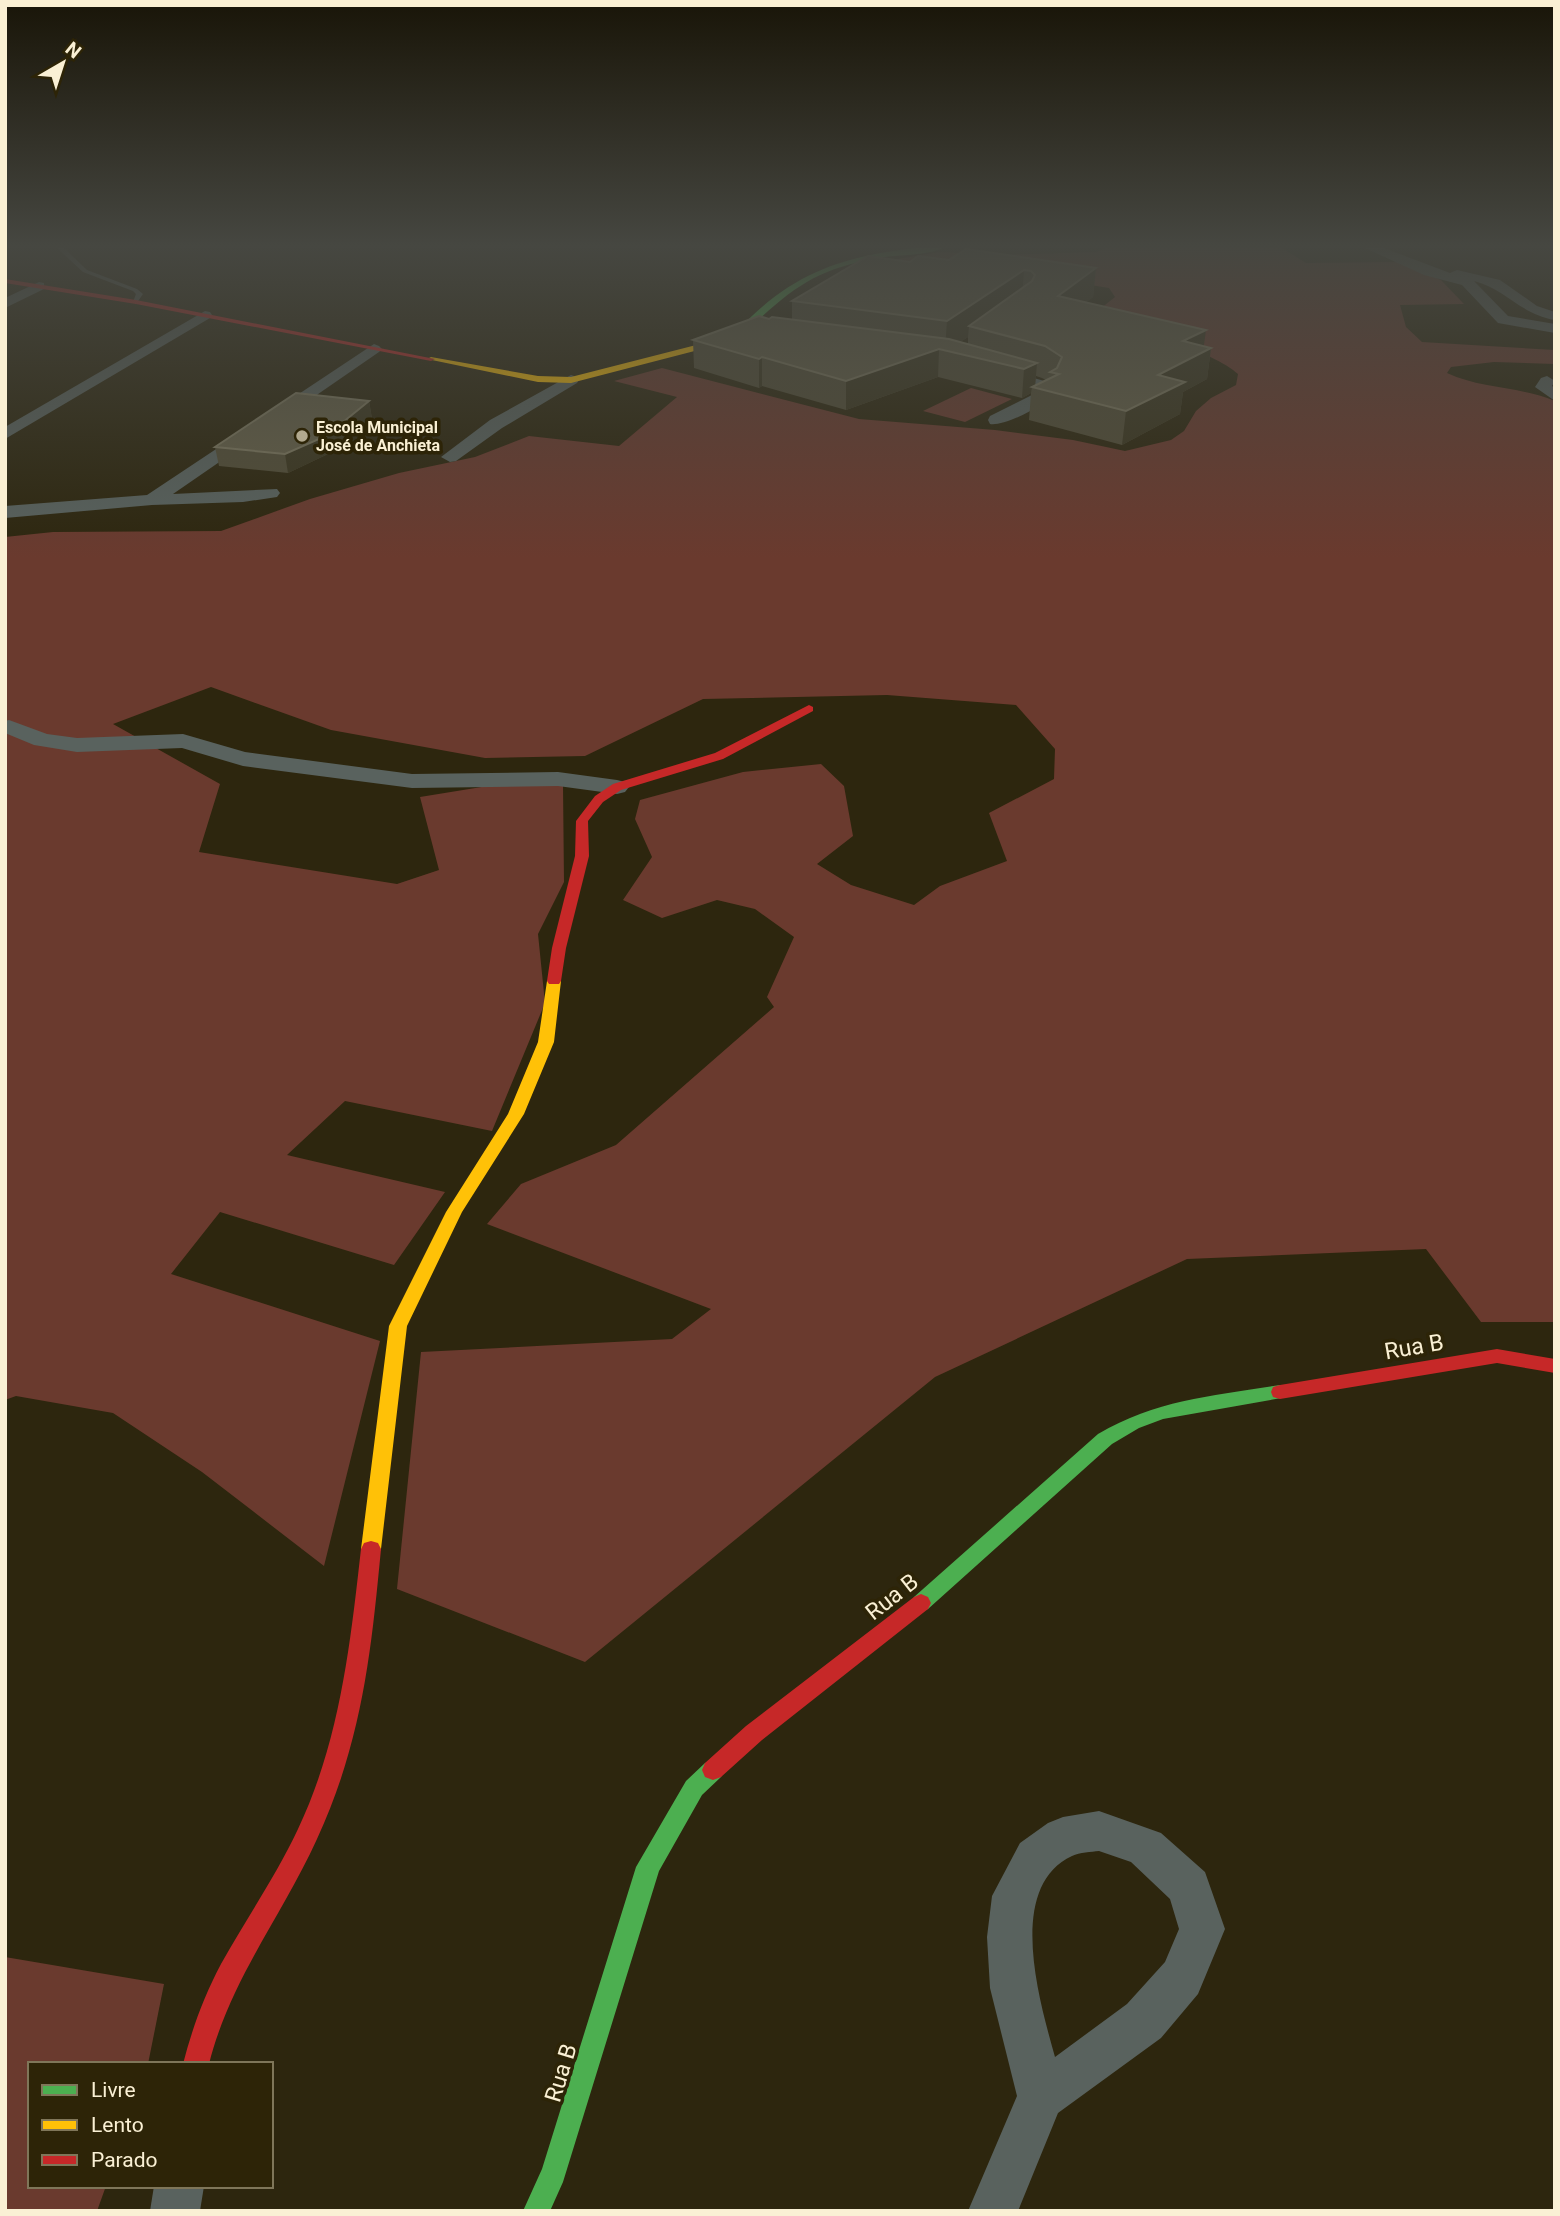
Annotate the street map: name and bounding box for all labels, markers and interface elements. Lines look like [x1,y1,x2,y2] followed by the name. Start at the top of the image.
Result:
[28,28,98,98] north arrow
[61,37,86,63] text: N
[316,418,440,455] place label: Escola Municipal José de Anchieta
[294,428,310,444] marker: Escola Municipal José de Anchieta
[1382,1329,1446,1365] street label: Rua B
[860,1568,924,1626] street label: Rua B
[539,2041,583,2105] street label: Rua B
[28,2062,273,2188] legend
[91,2078,136,2102] text: Livre
[91,2113,144,2137] text: Lento
[91,2148,158,2172] text: Parado

